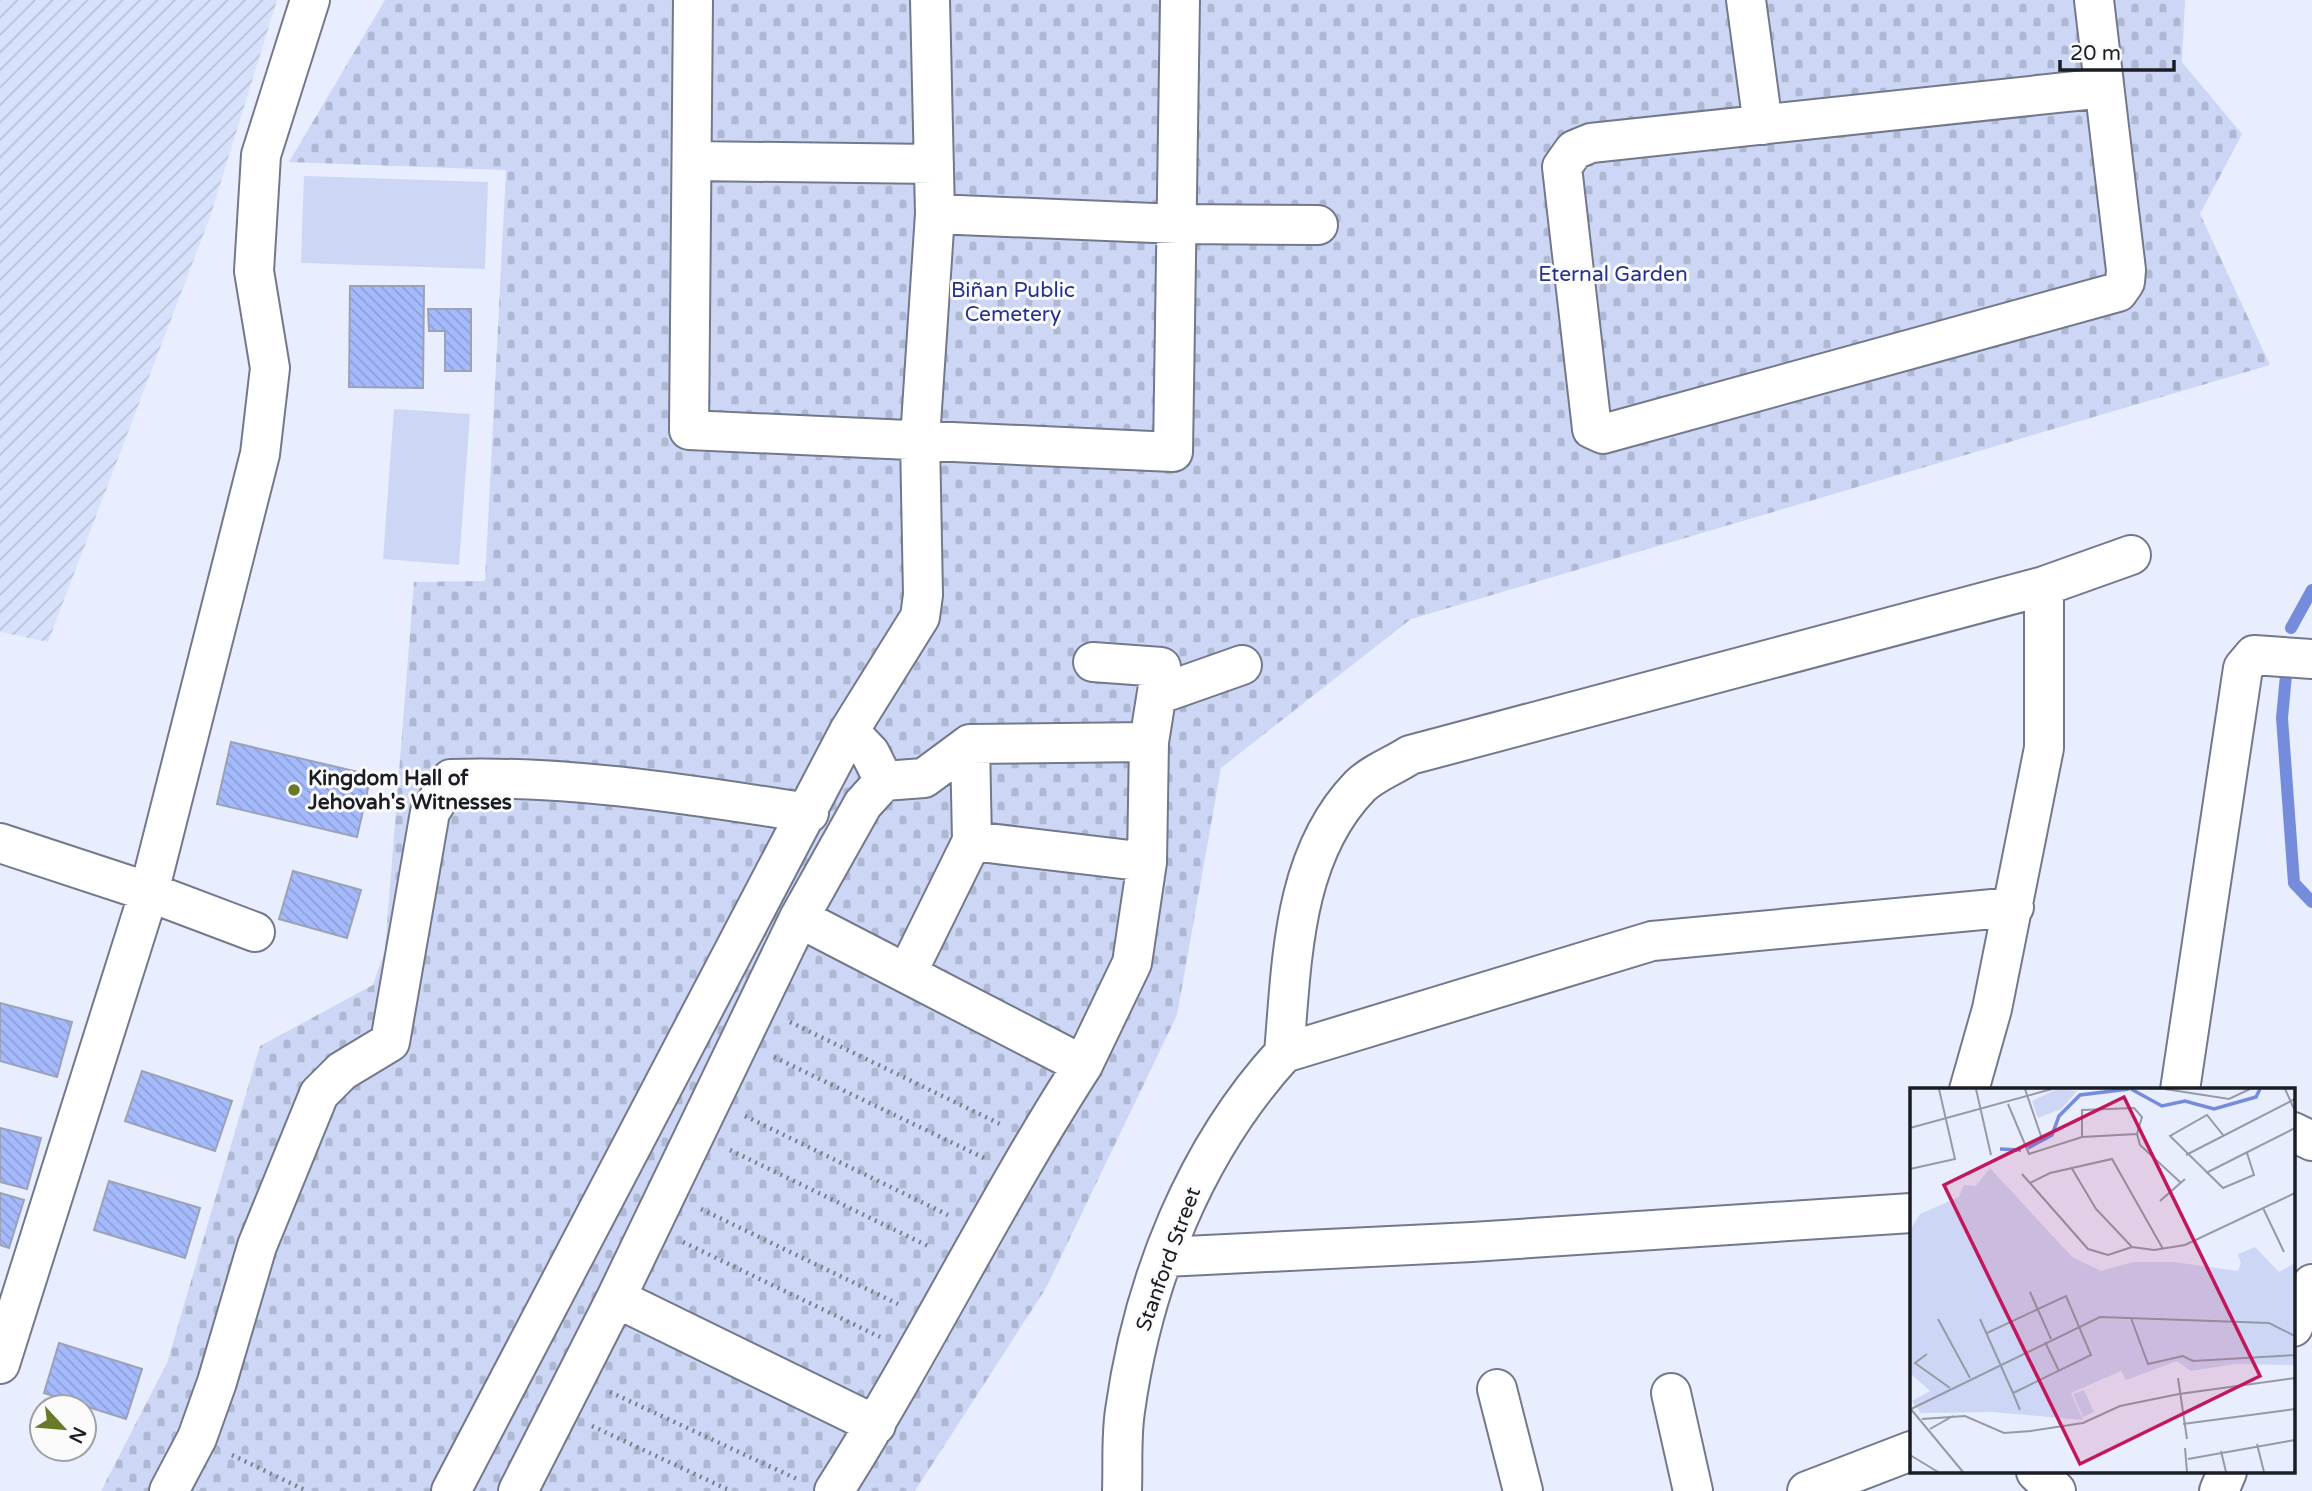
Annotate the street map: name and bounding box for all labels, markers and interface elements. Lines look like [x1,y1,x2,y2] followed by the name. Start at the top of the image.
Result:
[2060,28,2174,72] scale bar
[2070,41,2121,66] text: 20 m
[1538,262,1688,287] park label: Eternal Garden
[951,278,1075,327] park label: Biñan Public Cemetery
[307,766,512,815] place label: Kingdom Hall of Jehovah's Witnesses
[286,782,302,798] marker: Kingdom Hall of Jehovah's Witnesses
[1910,1088,2294,1474] inset map
[1131,1184,1206,1335] street label: Stanford Street
[28,1393,98,1463] north arrow
[64,1423,91,1447] text: N

